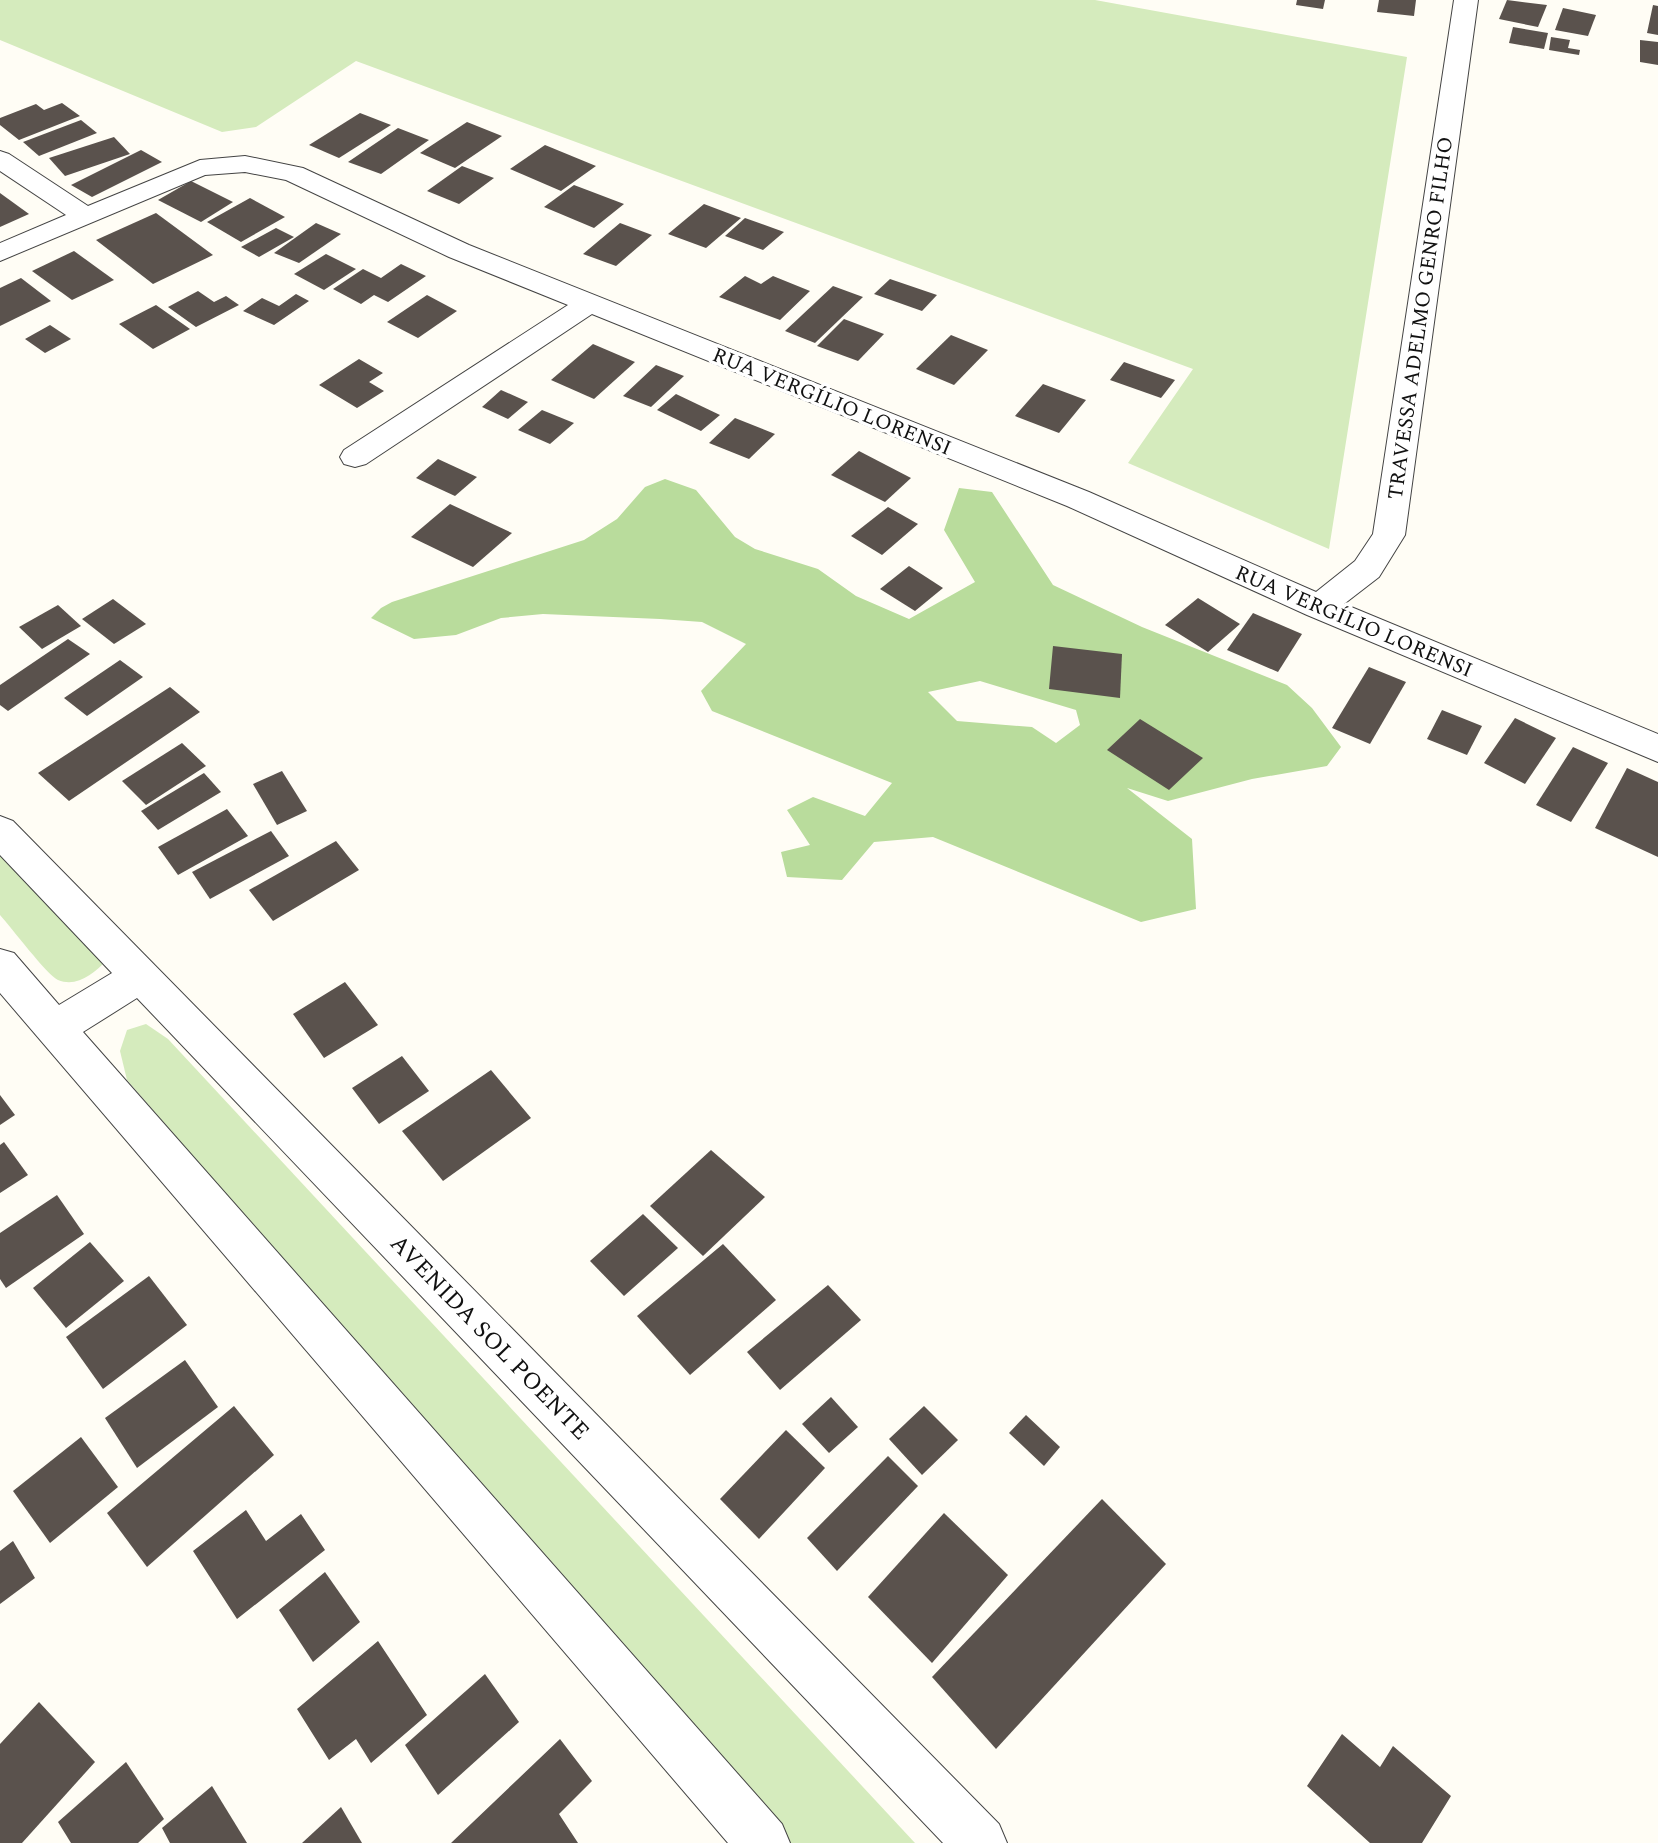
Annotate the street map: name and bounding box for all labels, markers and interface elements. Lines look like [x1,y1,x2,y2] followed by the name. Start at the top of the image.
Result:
[1380,135,1462,502] street label: TRAVESSA ADELMO GENRO FILHO
[707,339,956,465] street label: RUA VERGÍLIO LORENSI
[1230,557,1477,687] street label: RUA VERGÍLIO LORENSI
[381,1227,597,1449] street label: AVENIDA SOL POENTE

